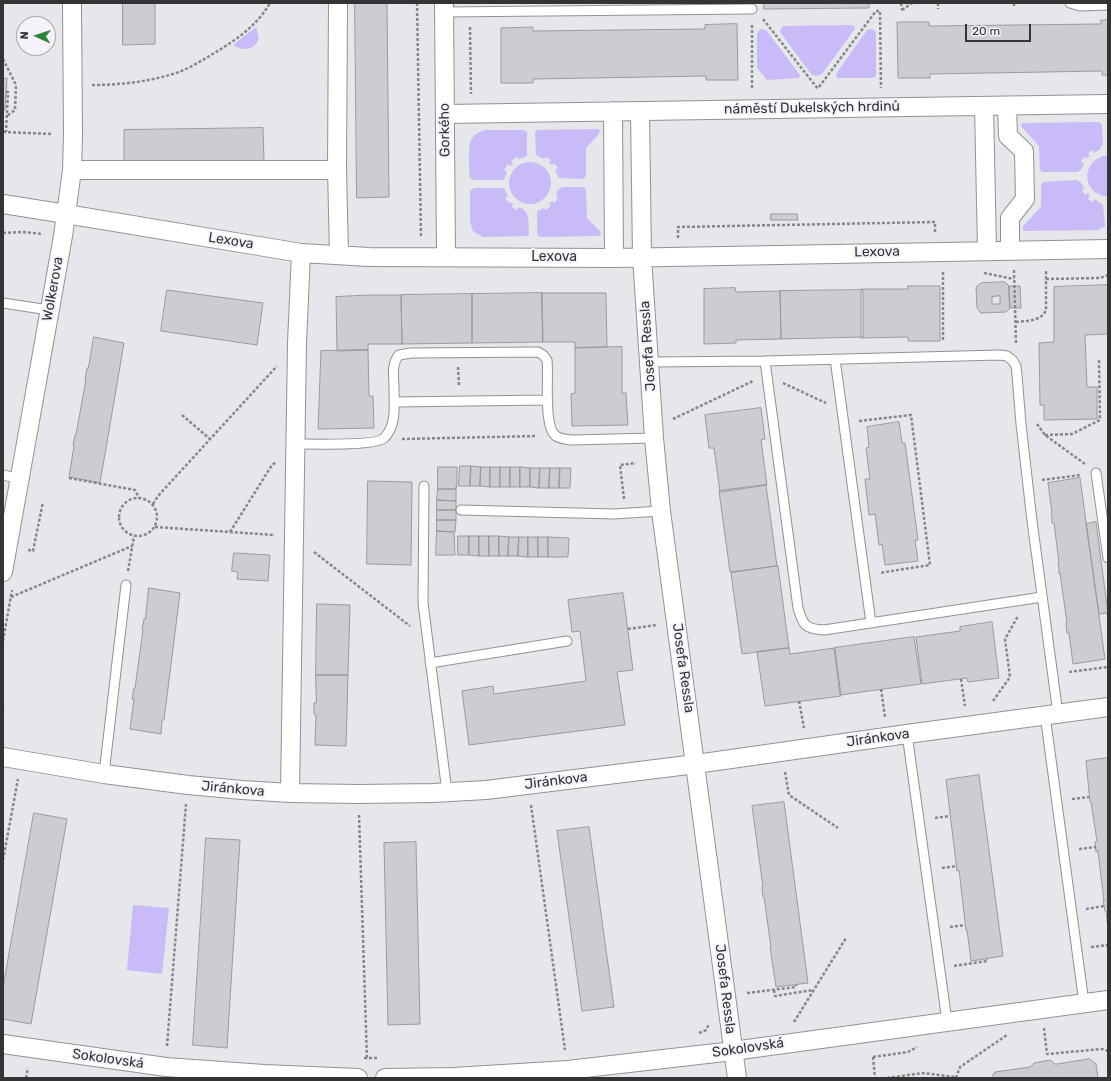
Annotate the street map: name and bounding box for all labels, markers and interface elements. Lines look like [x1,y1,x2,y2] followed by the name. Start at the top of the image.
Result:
[16,16,56,56] north arrow
[967,16,1033,42] scale bar
[972,24,1000,38] text: 20 m
[18,31,31,40] text: N
[724,98,900,118] street label: náměstí Dukelských hrdinů
[436,103,454,157] street label: Gorkého
[207,229,255,253] street label: Lexova
[854,243,900,261] street label: Lexova
[531,249,577,265] street label: Lexova
[39,255,67,323] street label: Wolkerova
[636,300,660,392] street label: Josefa Ressla
[668,622,698,714] street label: Josefa Ressla
[845,725,911,751] street label: Jiránkova
[523,769,589,793] street label: Jiránkova
[201,778,265,800] street label: Jiránkova
[711,943,739,1035] street label: Josefa Ressla
[711,1035,785,1061] street label: Sokolovská
[71,1046,145,1072] street label: Sokolovská

